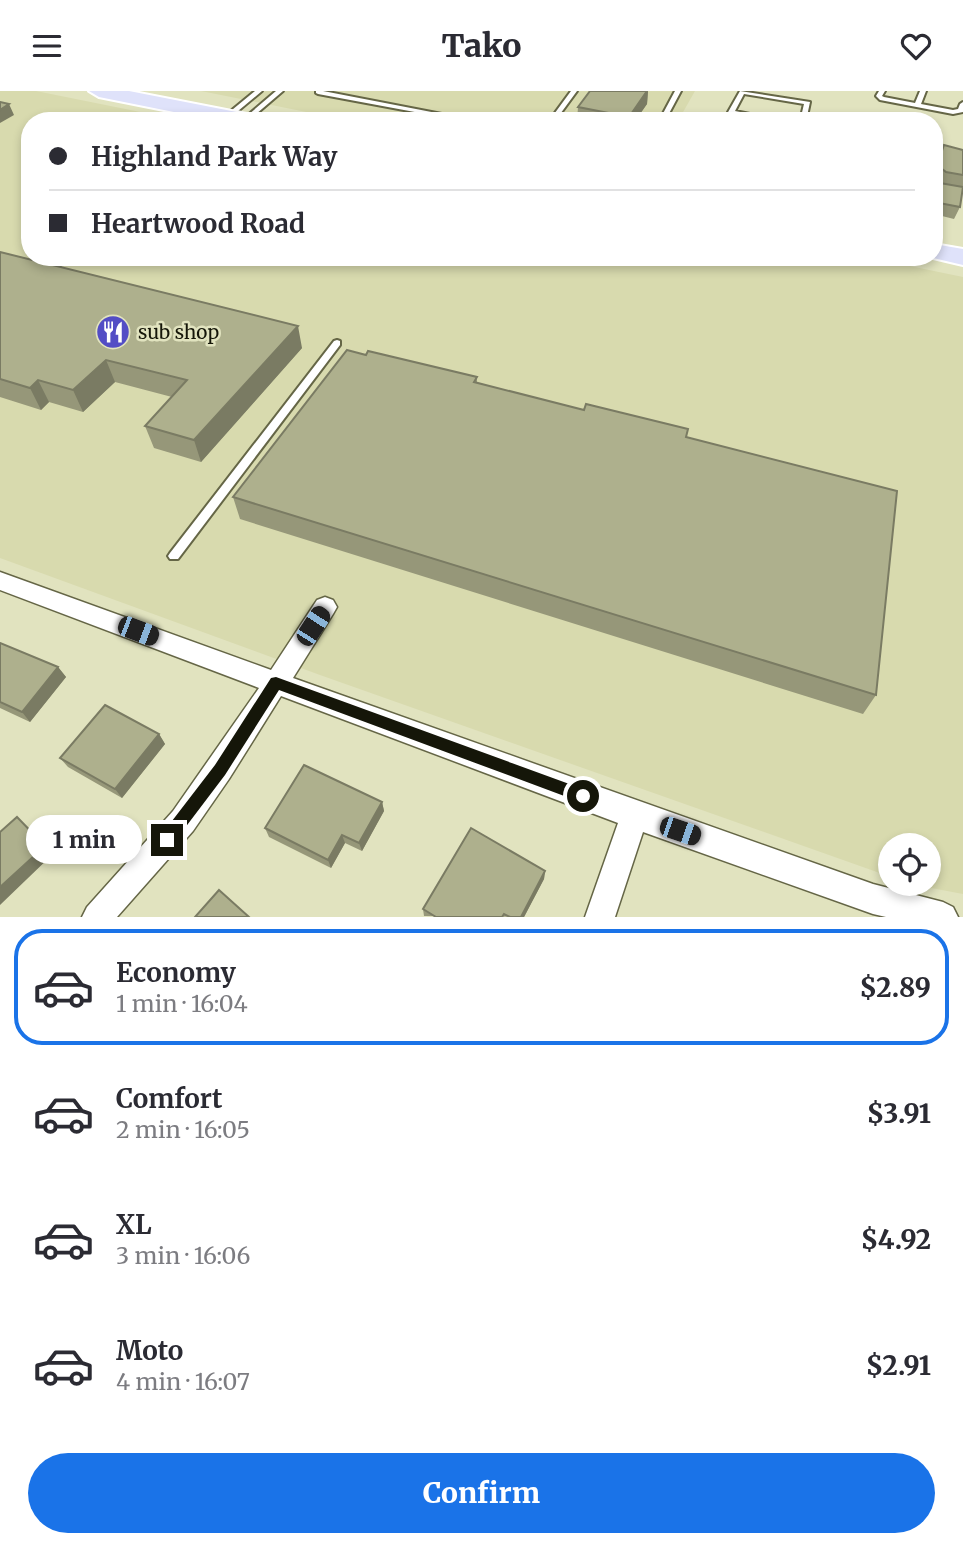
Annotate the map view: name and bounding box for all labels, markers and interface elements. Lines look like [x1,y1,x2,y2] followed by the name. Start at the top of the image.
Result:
[441,26,522,66] text: Tako
[28,27,66,65] icon: menu
[897,27,935,65] icon: heart
[91,140,338,173] text: Highland Park Way
[91,207,305,240] text: Heartwood Road
[94,313,132,351] restaurant icon: sub shop
[138,320,219,344] place label: sub shop
[293,603,334,649] car
[115,614,162,648] car
[567,780,599,812] route start
[657,814,704,848] car
[27,815,142,865] callout: 1 min
[151,824,183,856] route end
[52,825,116,854] text: 1 min
[878,833,941,896] map controls
[878,833,941,896] button: locate
[32,956,95,1019] icon: car
[116,956,236,989] text: Economy
[860,971,931,1004] text: $2.89
[116,989,248,1018] text: 1 min · 16:04
[32,1082,95,1145] icon: car
[116,1082,222,1115] text: Comfort
[867,1097,931,1130] text: $3.91
[116,1115,250,1144] text: 2 min · 16:05
[32,1208,95,1271] icon: car
[116,1208,152,1241] text: XL
[861,1223,931,1256] text: $4.92
[116,1241,250,1270] text: 3 min · 16:06
[32,1334,95,1397] icon: car
[116,1334,183,1367] text: Moto
[866,1349,931,1382] text: $2.91
[116,1367,250,1396] text: 4 min · 16:07
[28,1453,935,1533] button: Confirm

